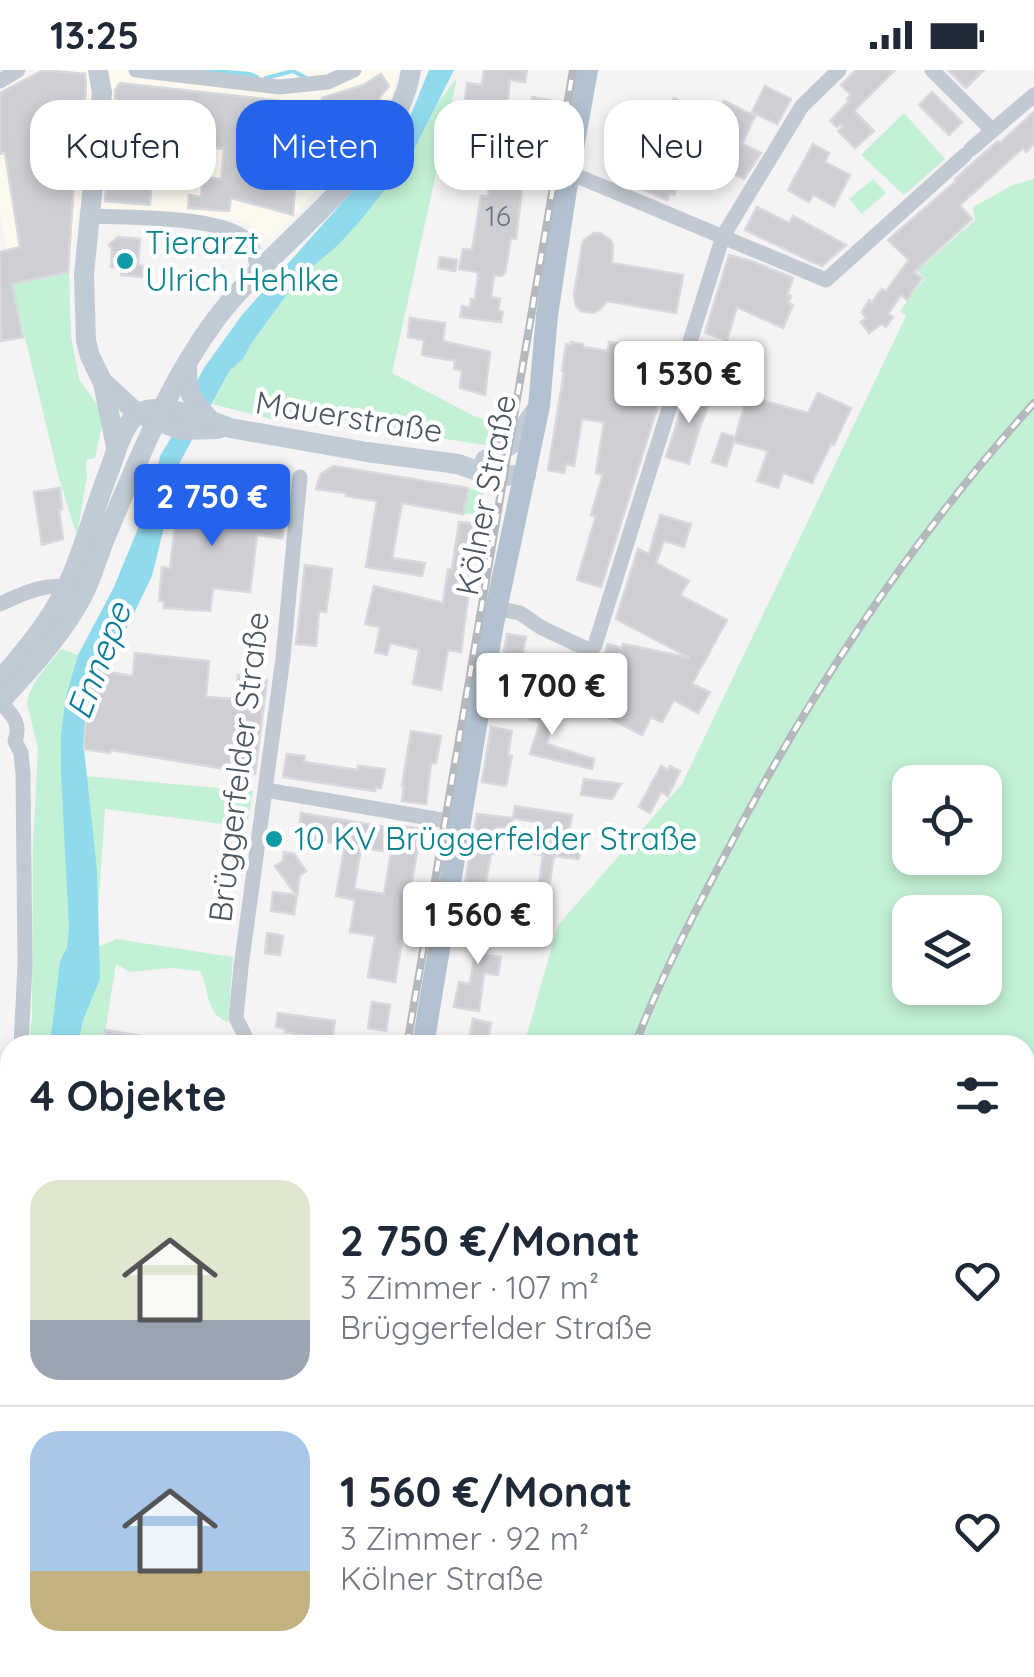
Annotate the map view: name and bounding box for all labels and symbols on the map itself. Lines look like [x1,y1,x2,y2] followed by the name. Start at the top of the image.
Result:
[485,198,511,233] house number: 16
[145,222,339,299] place label: Tierarzt Ulrich Hehlke
[114,250,136,272] marker: Tierarzt Ulrich Hehlke
[597,341,781,426] pin: 1 530 €
[253,381,446,451] street label: Mauerstraße
[446,391,524,599] street label: Kölner Straße
[120,464,304,549] pin: 2 750 €
[56,595,141,725] water label: Ennepe
[199,609,277,924] street label: Brüggerfelder Straße
[460,653,644,738] pin: 1 700 €
[294,818,697,858] place label: 10 KV Brüggerfelder Straße
[263,828,285,850] marker: 10 KV Brüggerfelder Straße
[386,882,570,967] pin: 1 560 €

